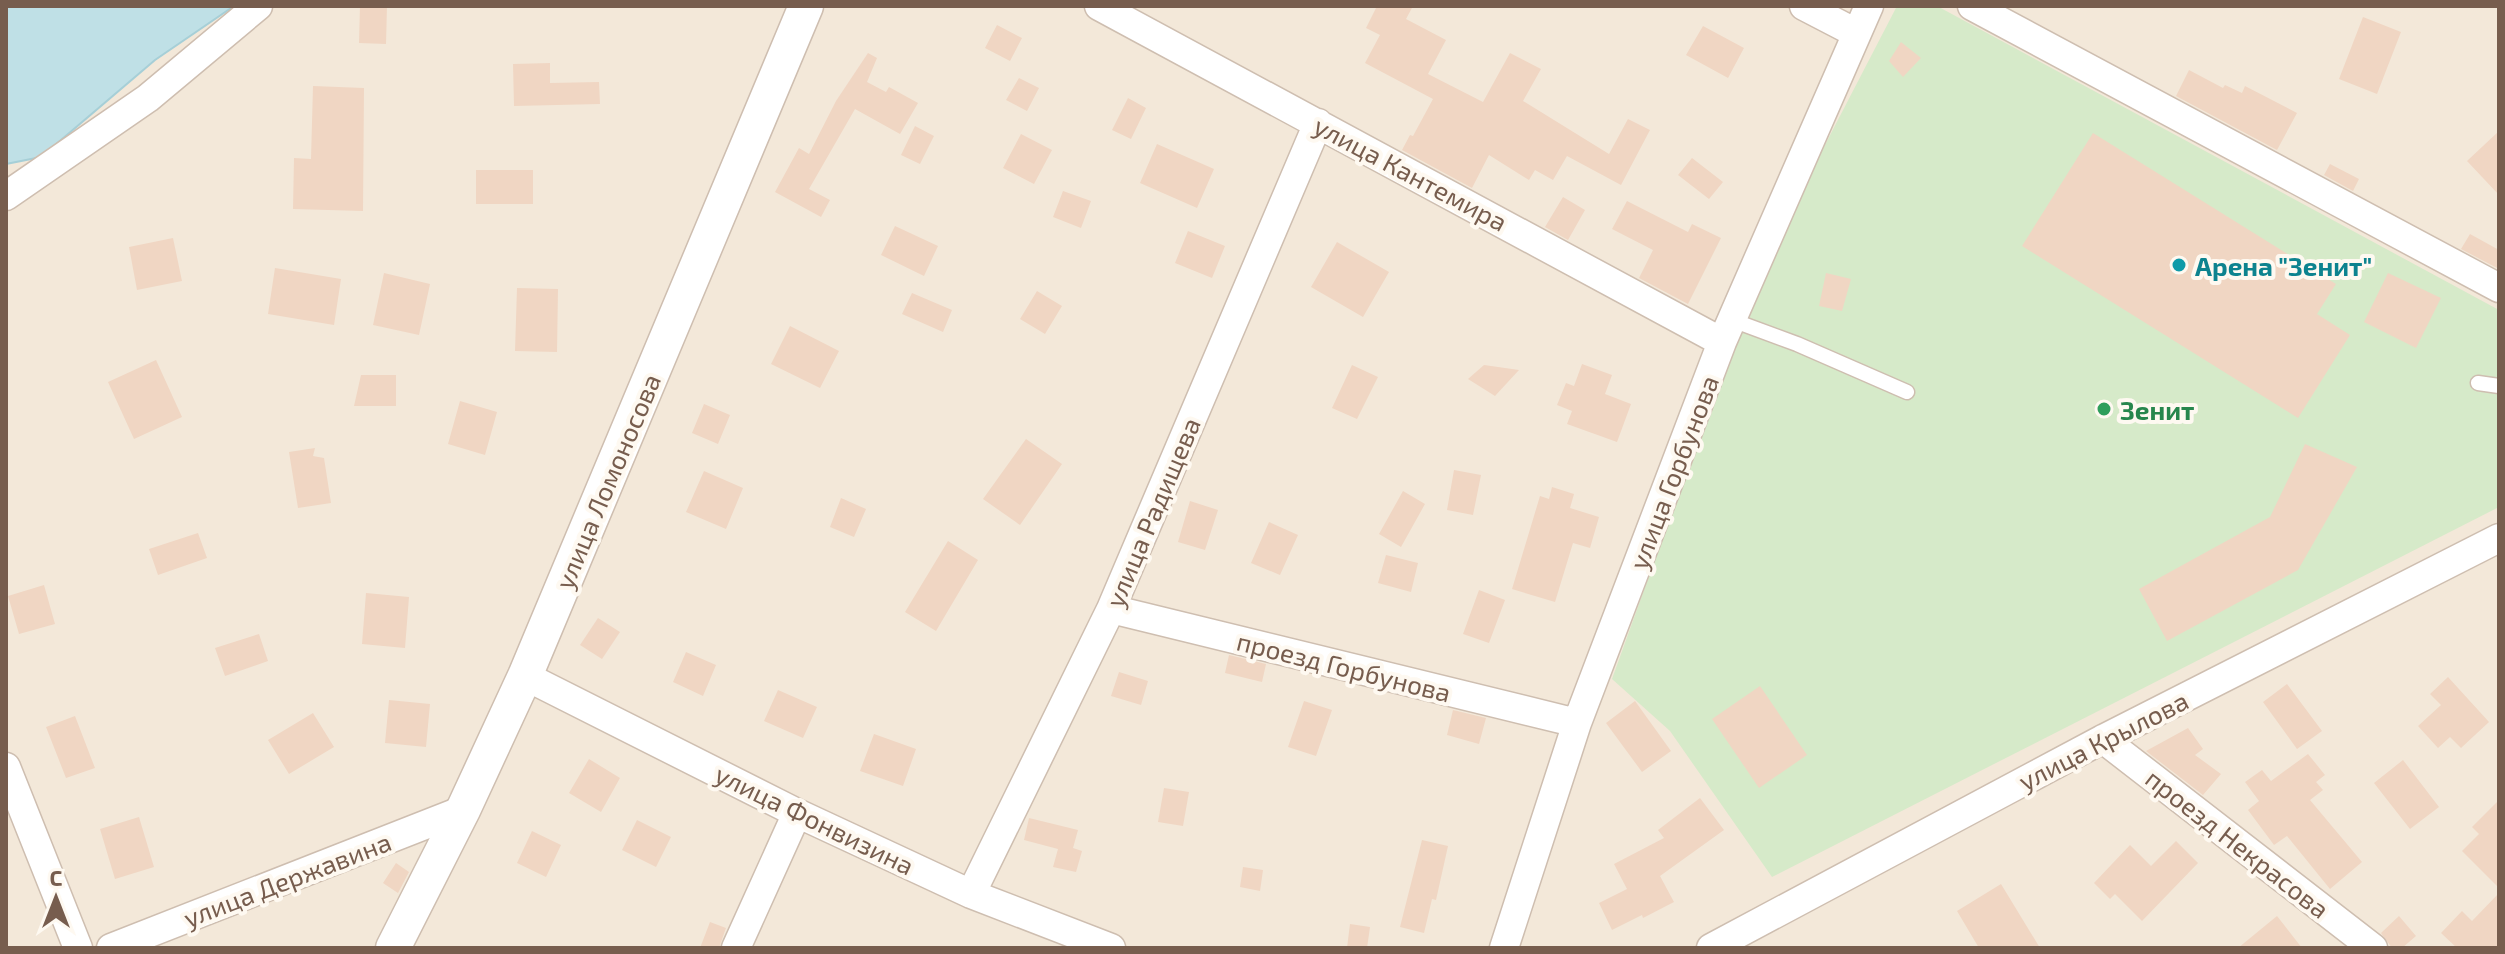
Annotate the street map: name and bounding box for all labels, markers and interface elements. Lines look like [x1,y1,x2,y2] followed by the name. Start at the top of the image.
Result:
[1309,109,1513,238] street label: улица Кантемира
[2195,250,2372,281] place label: Арена "Зенит"
[2170,256,2188,274] marker: Арена "Зенит"
[548,369,667,594] street label: улица Ломоносова
[1622,371,1725,574] street label: улица Горбунова
[2120,394,2194,425] place label: Зенит
[2095,400,2113,418] marker: Зенит
[1098,413,1207,612] street label: улица Радищева
[1234,624,1454,709] street label: проезд Горбунова
[2013,684,2193,797] street label: улица Крылова
[710,757,919,881] street label: улица Фонвизина
[2140,762,2336,924] street label: проезд Некрасова
[179,825,395,934] street label: улица Державина
[16,858,96,938] north arrow
[50,864,63,890] text: С

